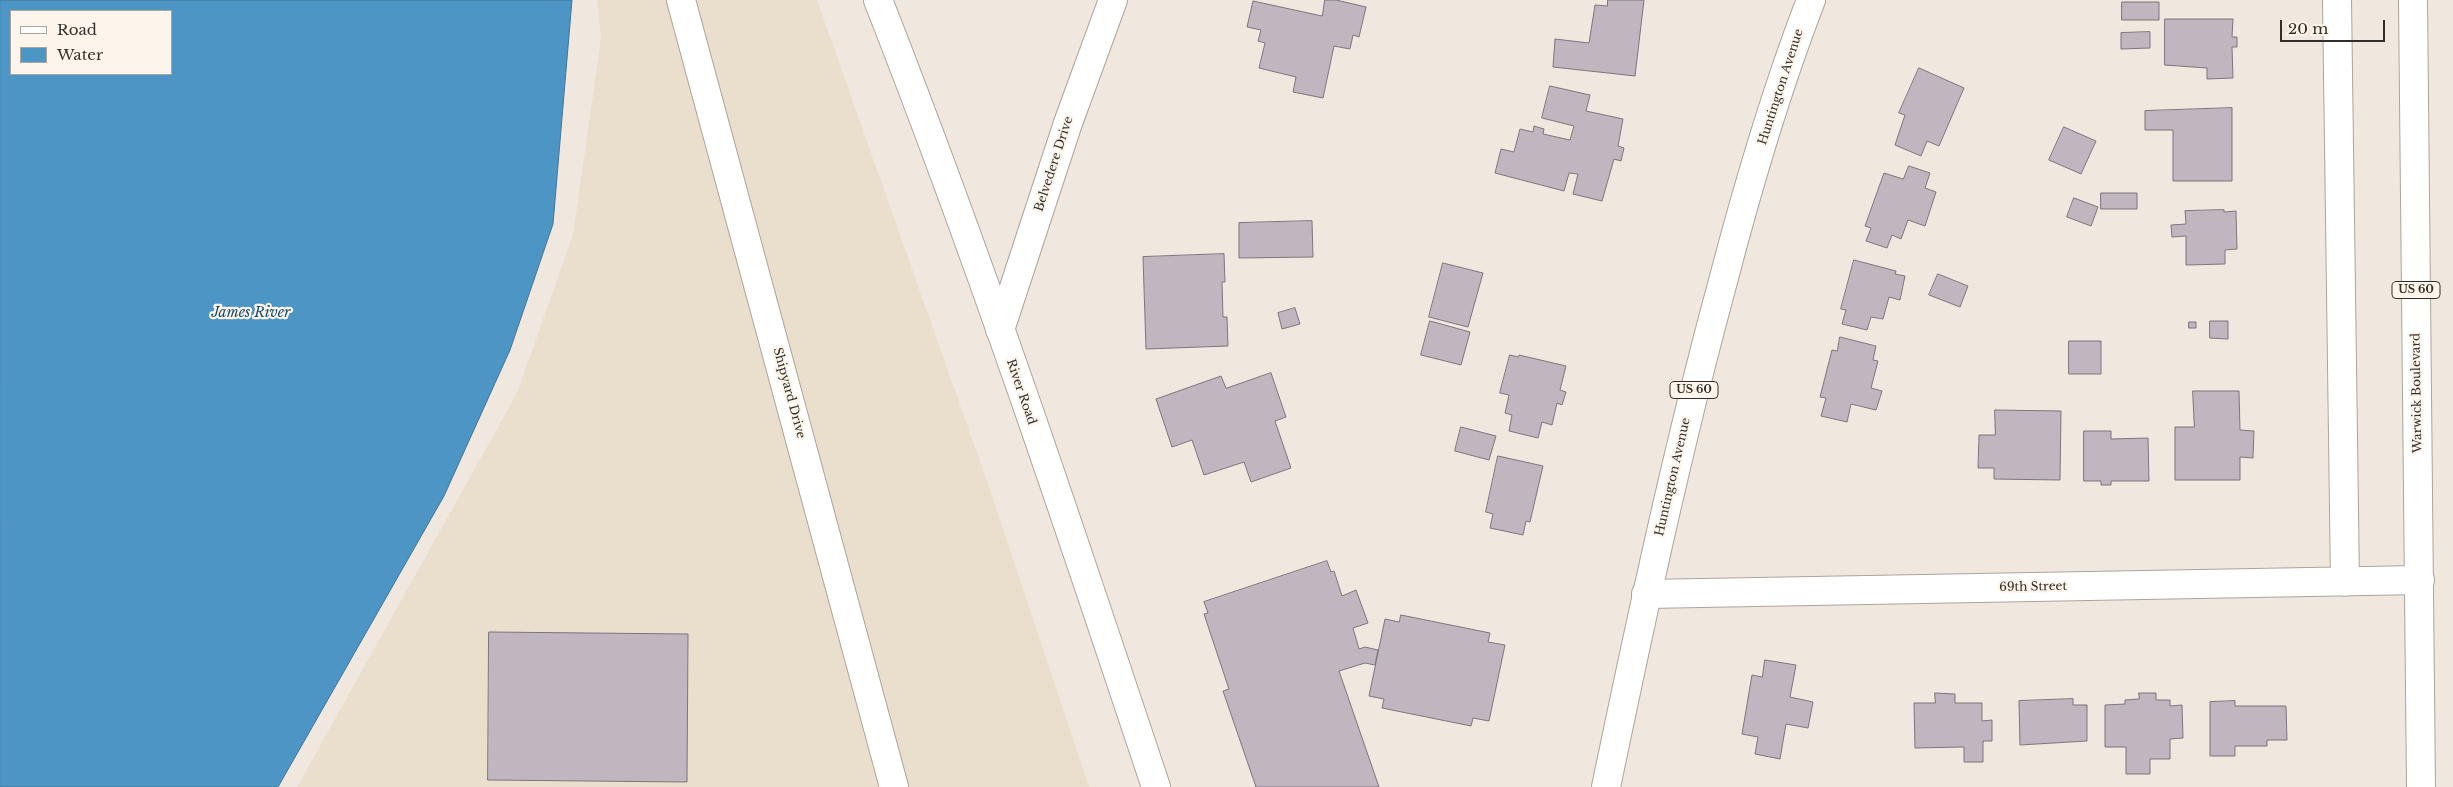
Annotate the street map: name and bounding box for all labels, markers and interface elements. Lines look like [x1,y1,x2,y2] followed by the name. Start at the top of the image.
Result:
[10,10,172,75] legend
[2283,10,2388,42] scale bar
[2288,19,2328,38] text: 20 m
[57,20,97,39] text: Road
[1755,27,1807,147] street label: Huntington Avenue
[57,45,103,64] text: Water
[1032,115,1076,213] street label: Belvedere Drive
[2392,282,2440,298] road number: US 60
[212,305,290,321] water label: James River
[2409,333,2425,453] street label: Warwick Boulevard
[770,346,808,440] street label: Shipyard Drive
[1003,357,1039,427] street label: River Road
[1670,382,1718,398] road number: US 60
[1652,416,1694,538] street label: Huntington Avenue
[1999,579,2067,595] street label: 69th Street

